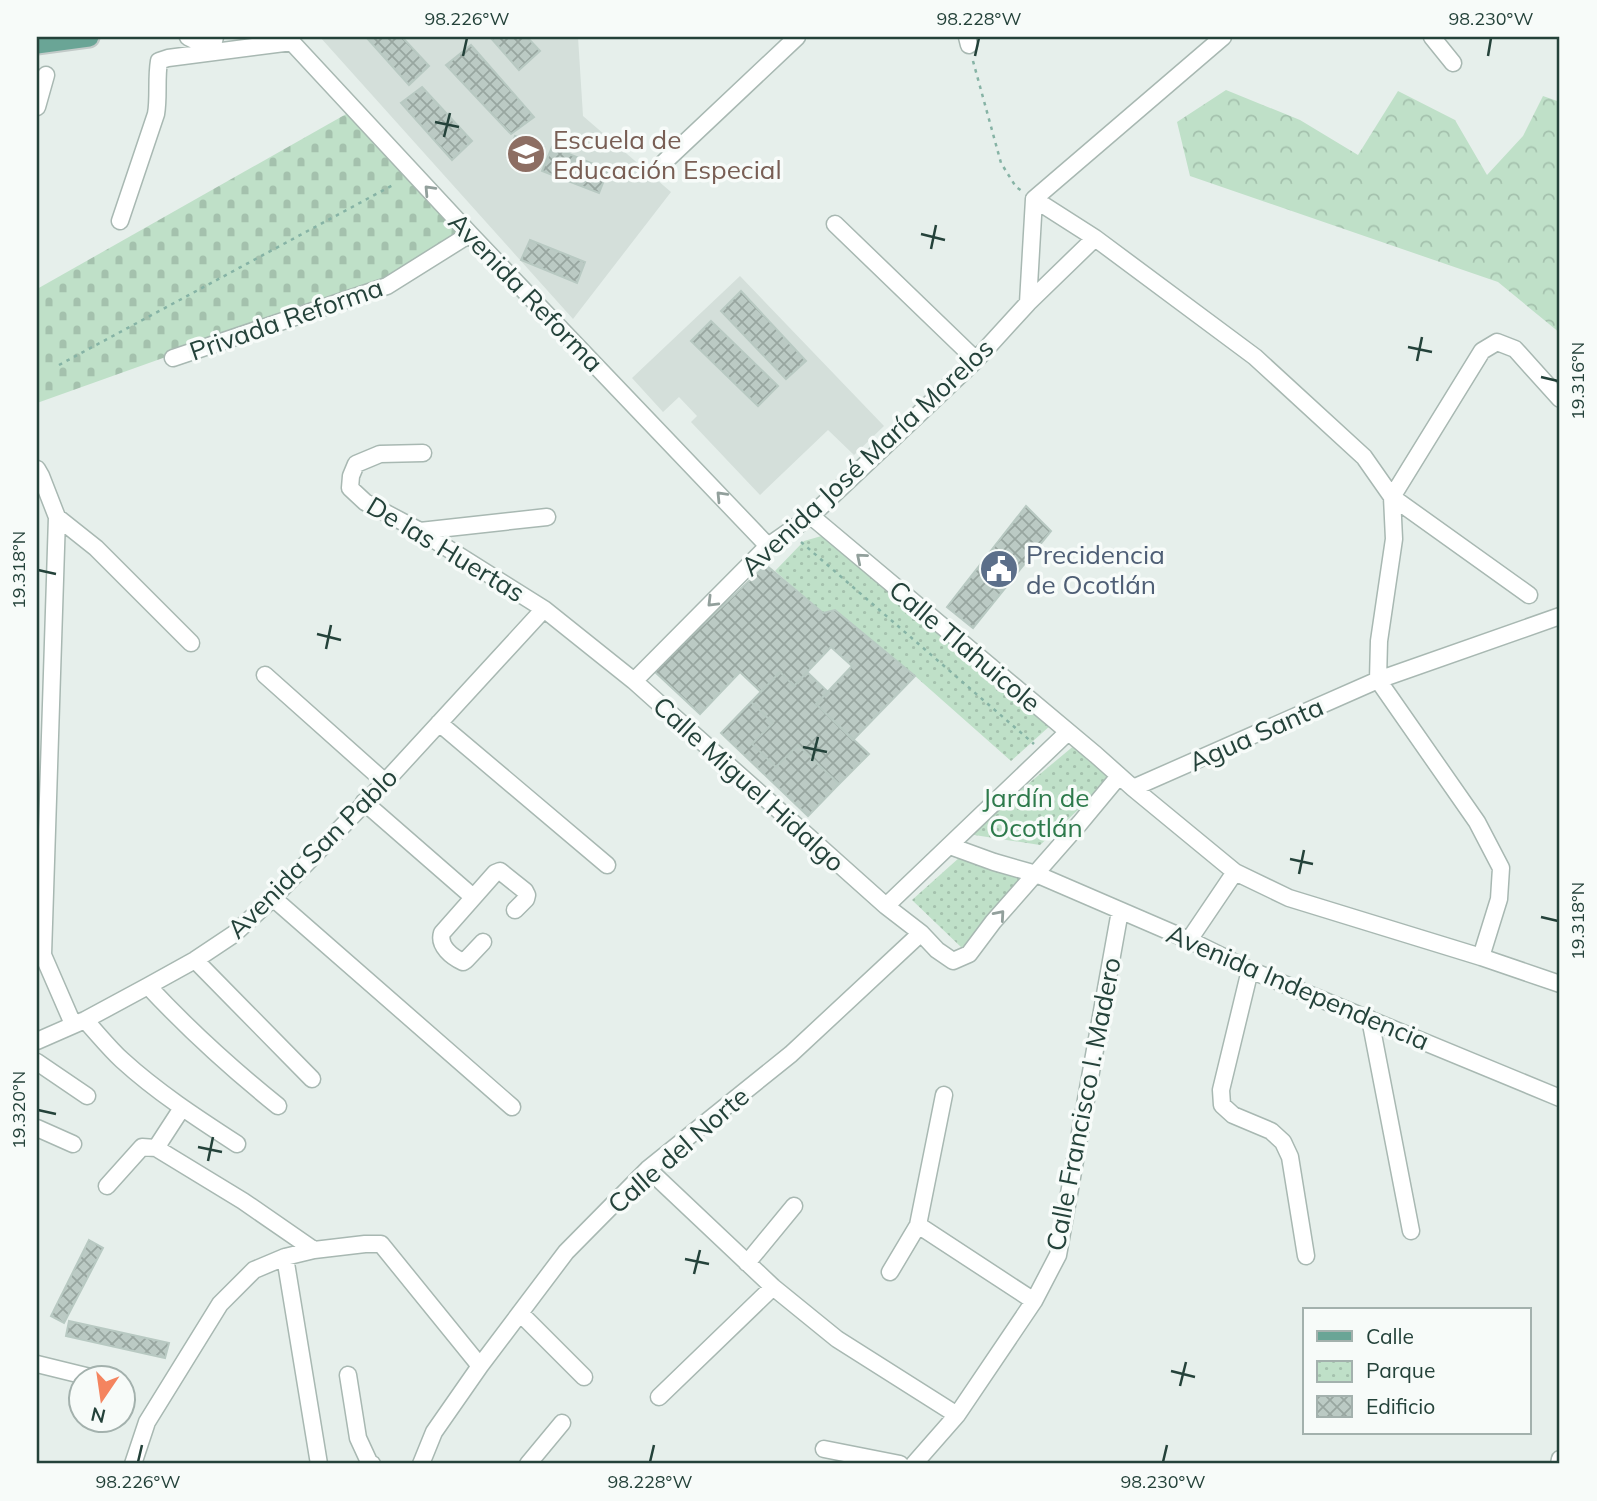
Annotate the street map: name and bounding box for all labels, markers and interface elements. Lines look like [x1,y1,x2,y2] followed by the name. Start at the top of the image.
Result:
[424,7,510,30] text: 98.226°W
[936,7,1022,30] text: 98.228°W
[1448,7,1534,30] text: 98.230°W
[553,123,782,186] place label: Escuela de Educación Especial
[505,133,547,175] school or university icon: Escuela de Educación Especial
[424,185,437,198] one-way arrow
[442,206,610,378] street label: Avenida Reforma
[185,270,387,368] street label: Privada Reforma
[734,331,1000,583] street label: Avenida José María Morelos
[1566,342,1589,420] text: 19.316°N
[361,489,531,609] street label: De las Huertas
[716,491,729,504] one-way arrow
[7,531,30,609] text: 19.318°N
[1026,538,1165,601] place label: Precidencia de Ocotlán
[978,548,1020,590] public building icon: Precidencia de Ocotlán
[856,554,869,566] one-way arrow
[882,573,1048,719] street label: Calle Tlahuicole
[708,594,721,607] one-way arrow
[646,689,852,879] street label: Calle Miguel Hidalgo
[1184,690,1328,778] street label: Agua Santa
[220,761,404,945] street label: Avenida San Pablo
[983,781,1089,844] park label: Jardín de Ocotlán
[1566,882,1589,960] text: 19.318°N
[992,910,1004,923] one-way arrow
[1162,917,1434,1057] street label: Avenida Independencia
[1038,954,1128,1254] street label: Calle Francisco I. Madero
[7,1071,30,1149] text: 19.320°N
[601,1080,755,1220] street label: Calle del Norte
[1303,1308,1530,1434] legend
[1366,1323,1414,1349] text: Calle
[1366,1357,1435,1383] text: Parque
[66,1364,136,1434] north arrow
[1366,1393,1435,1419] text: Edificio
[88,1402,108,1429] text: N
[95,1470,181,1493] text: 98.226°W
[607,1470,693,1493] text: 98.228°W
[1120,1470,1206,1493] text: 98.230°W

